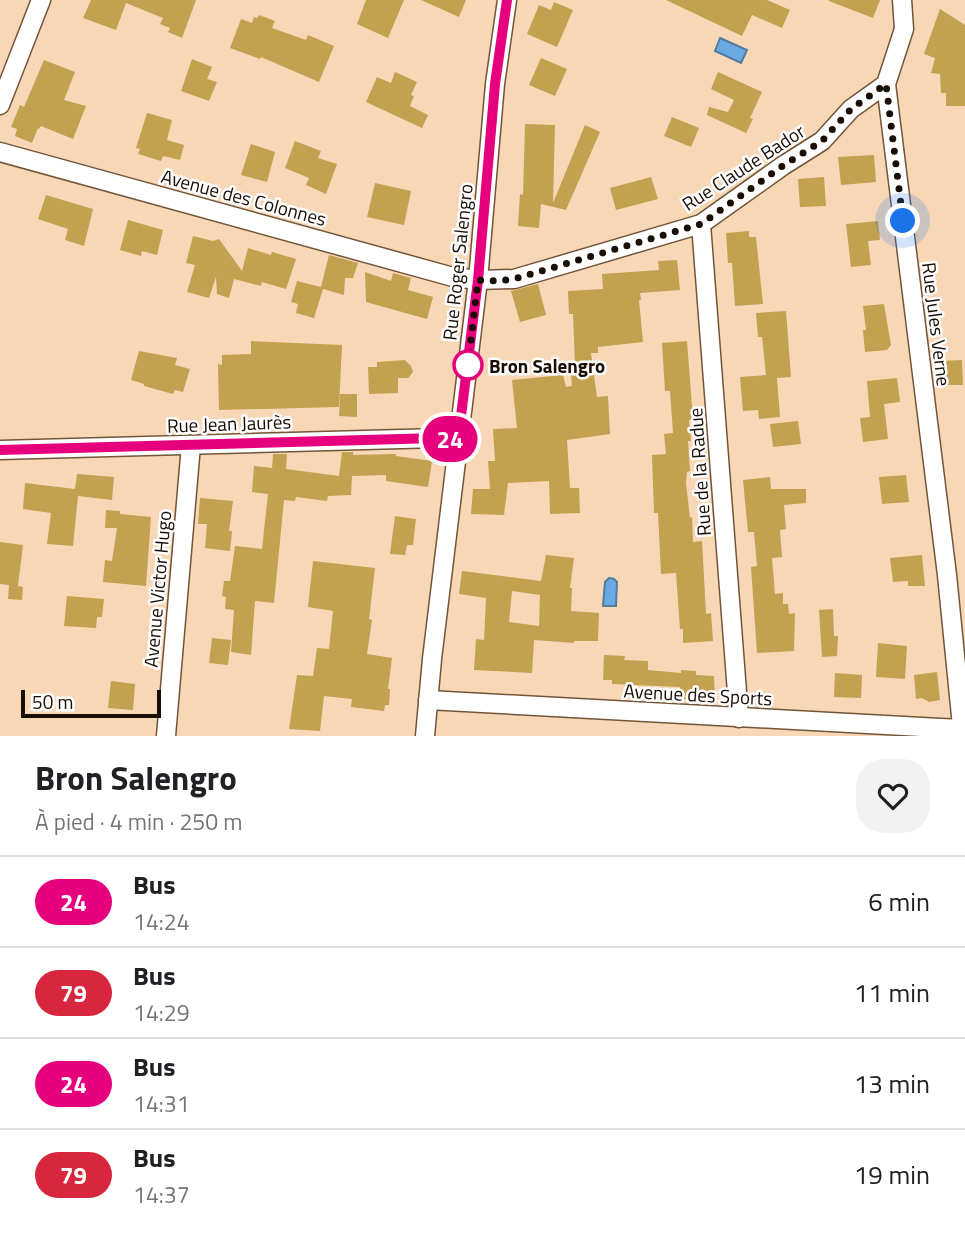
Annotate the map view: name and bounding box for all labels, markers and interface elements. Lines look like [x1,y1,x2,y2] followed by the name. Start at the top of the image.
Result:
[676,116,811,218] street label: Rue Claude Bador
[158,161,330,233] street label: Avenue des Colonnes
[434,182,480,342] street label: Rue Roger Salengro
[885,203,920,238] your location
[915,260,959,388] street label: Rue Jules Verne
[453,350,483,380] marker: Bron Salengro
[489,351,605,380] place label: Bron Salengro
[166,406,292,440] street label: Rue Jean Jaurès
[680,407,718,537] street label: Rue de la Radue
[419,416,482,462] line badge: 24
[437,421,463,457] text: 24
[136,509,178,669] street label: Avenue Victor Hugo
[623,676,773,712] street label: Avenue des Sports
[21,687,161,719] scale bar
[32,687,73,716] text: 50 m
[35,753,237,803] text: Bron Salengro
[856,759,930,833] button: heart
[35,804,242,839] text: À pied · 4 min · 250 m
[133,865,175,904] text: Bus
[868,882,930,921] text: 6 min
[60,884,87,920] text: 24
[133,904,190,939] text: 14:24
[133,956,175,995] text: Bus
[854,973,930,1012] text: 11 min
[60,975,87,1011] text: 79
[133,995,190,1030] text: 14:29
[133,1047,175,1086] text: Bus
[854,1064,930,1103] text: 13 min
[60,1066,87,1102] text: 24
[133,1086,190,1121] text: 14:31
[133,1138,175,1177] text: Bus
[854,1155,930,1194] text: 19 min
[60,1157,87,1193] text: 79
[133,1177,190,1212] text: 14:37

